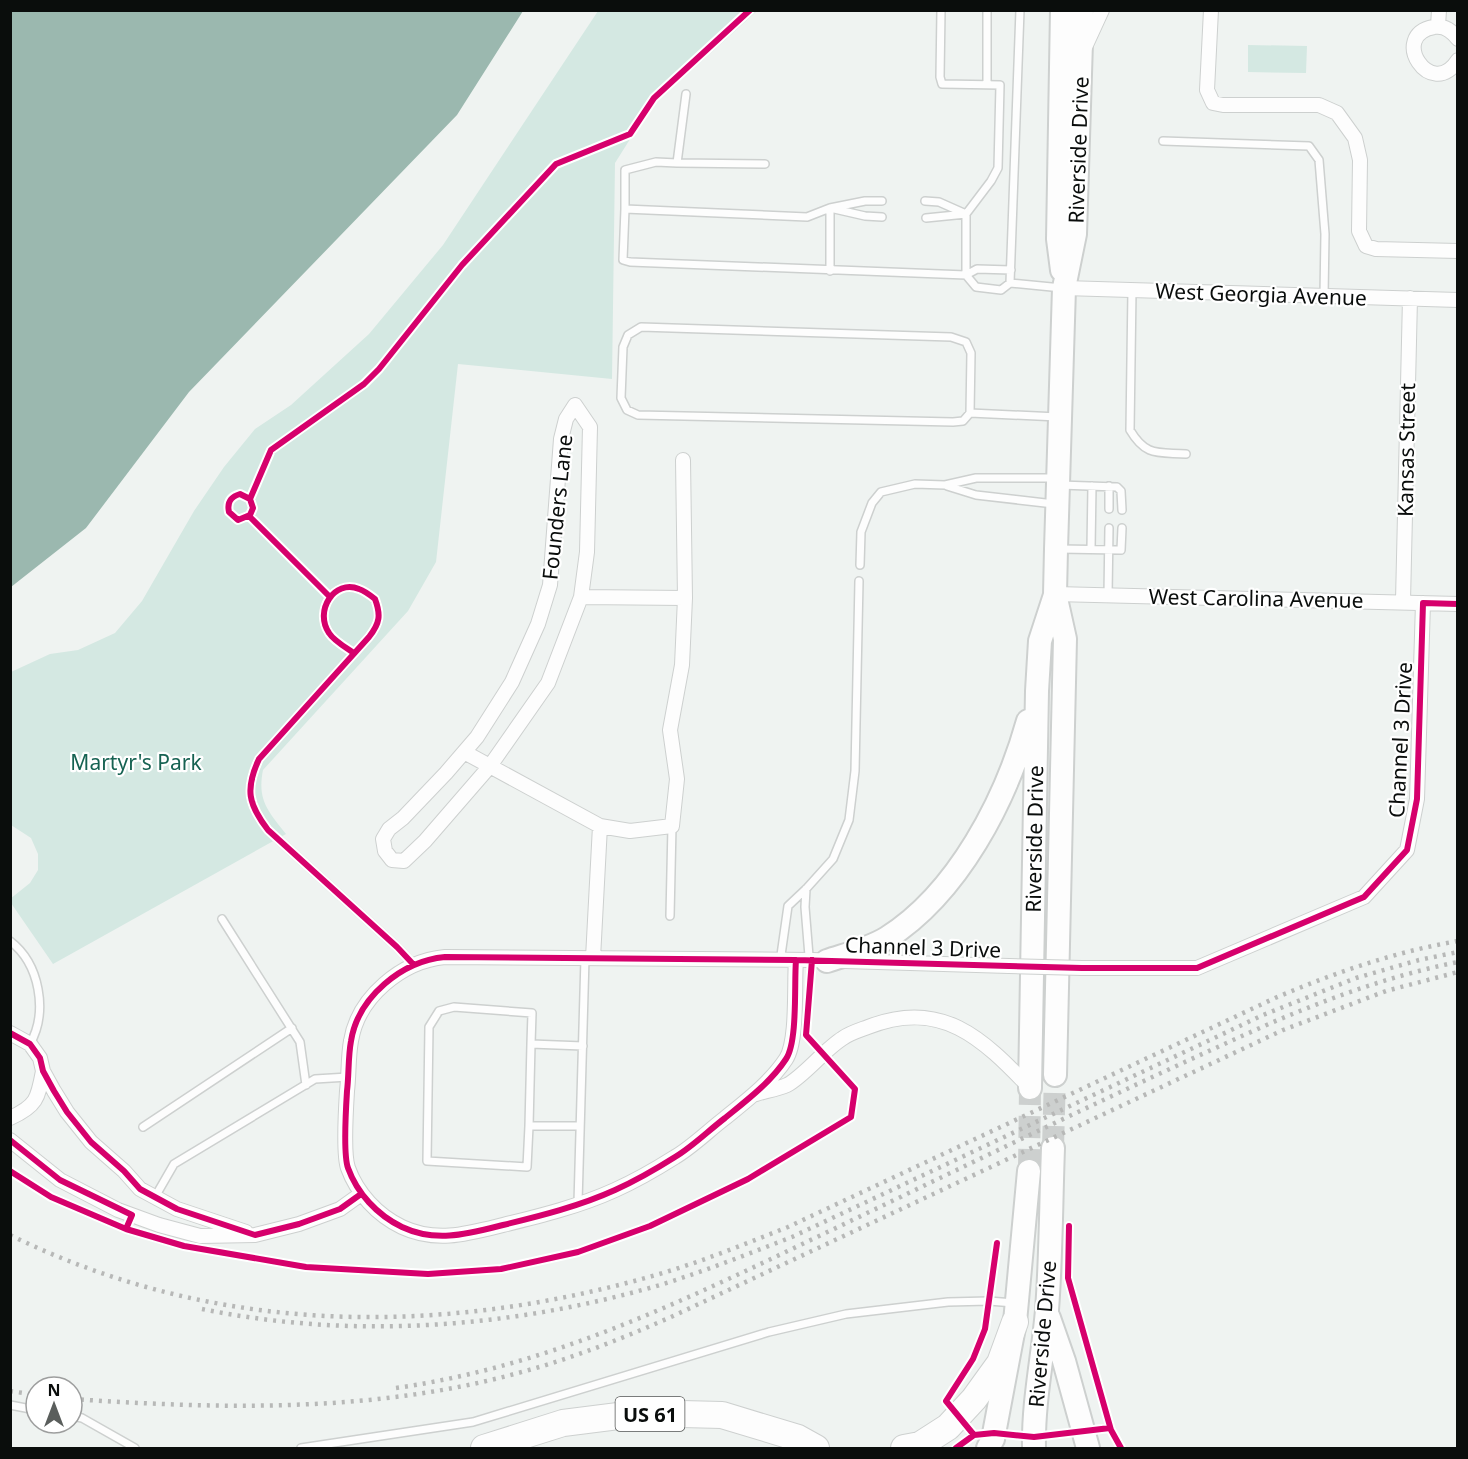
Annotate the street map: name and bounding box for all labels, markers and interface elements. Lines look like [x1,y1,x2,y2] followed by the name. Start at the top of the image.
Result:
[1061,76,1095,224] street label: Riverside Drive
[1155,276,1367,312] street label: West Georgia Avenue
[1391,382,1421,517] street label: Kansas Street
[535,433,579,581] street label: Founders Lane
[1148,582,1364,614] street label: West Carolina Avenue
[1382,661,1418,819] street label: Channel 3 Drive
[70,748,202,776] park label: Martyr's Park
[1019,765,1049,913] street label: Riverside Drive
[844,930,1002,964] street label: Channel 3 Drive
[1022,1259,1062,1409] street label: Riverside Drive
[24,1375,84,1435] north arrow
[47,1379,61,1401] text: N
[616,1397,684,1431] road number: US 61

